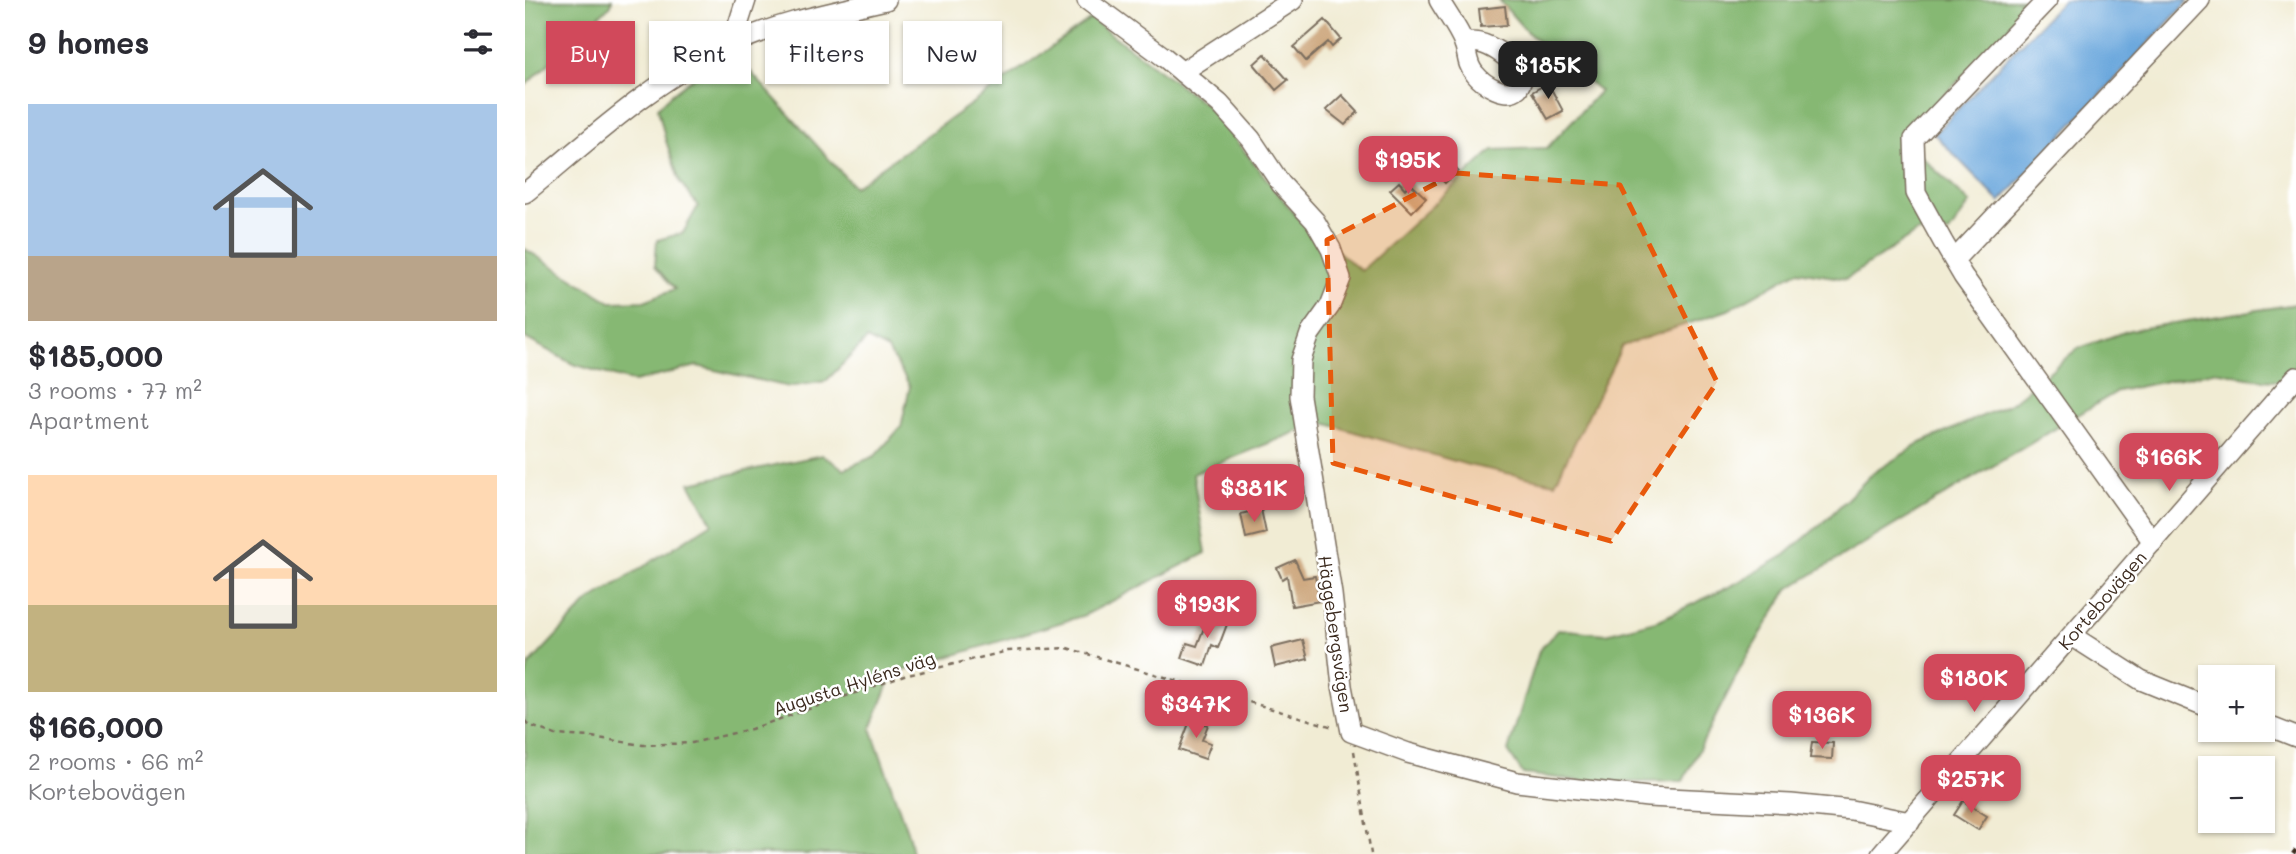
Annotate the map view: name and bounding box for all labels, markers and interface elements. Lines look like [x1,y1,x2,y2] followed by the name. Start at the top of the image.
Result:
[546,21,635,84] chip: Buy
[649,21,751,84] chip: Rent
[765,21,889,84] chip: Filters
[903,21,1002,84] chip: New
[28,22,149,62] text: 9 homes
[459,23,497,61] icon: filters
[1499,42,1597,101] pin: $185K
[1514,49,1582,79] text: $185K
[1359,136,1457,196] pin: $195K
[1375,144,1441,174] text: $195K
[200,150,326,276] icon: home
[28,335,163,375] text: $185,000
[28,375,202,405] text: 3 rooms · 77 m²
[28,405,150,435] text: Apartment
[2120,434,2218,493] pin: $166K
[2135,441,2203,471] text: $166K
[1205,464,1303,524] pin: $381K
[1220,472,1288,502] text: $381K
[200,521,326,647] icon: home
[2052,546,2152,654] street label: Kortebovägen
[1313,554,1359,714] street label: Häggebergsvägen
[1158,580,1256,640] pin: $193K
[1173,588,1241,618] text: $193K
[770,645,938,721] street label: Augusta Hyléns väg
[1925,654,2023,714] pin: $180K
[1940,662,2008,692] text: $180K
[2198,665,2275,833] map controls
[2198,665,2275,742] button: +
[1147,680,1245,740] pin: $347K
[1161,688,1231,718] text: $347K
[1773,692,1871,751] pin: $136K
[1788,699,1856,729] text: $136K
[28,706,163,746] text: $166,000
[28,746,203,776] text: 2 rooms · 66 m²
[1922,756,2020,815] pin: $257K
[2198,756,2275,833] button: −
[1937,763,2005,793] text: $257K
[28,776,186,806] text: Kortebovägen

